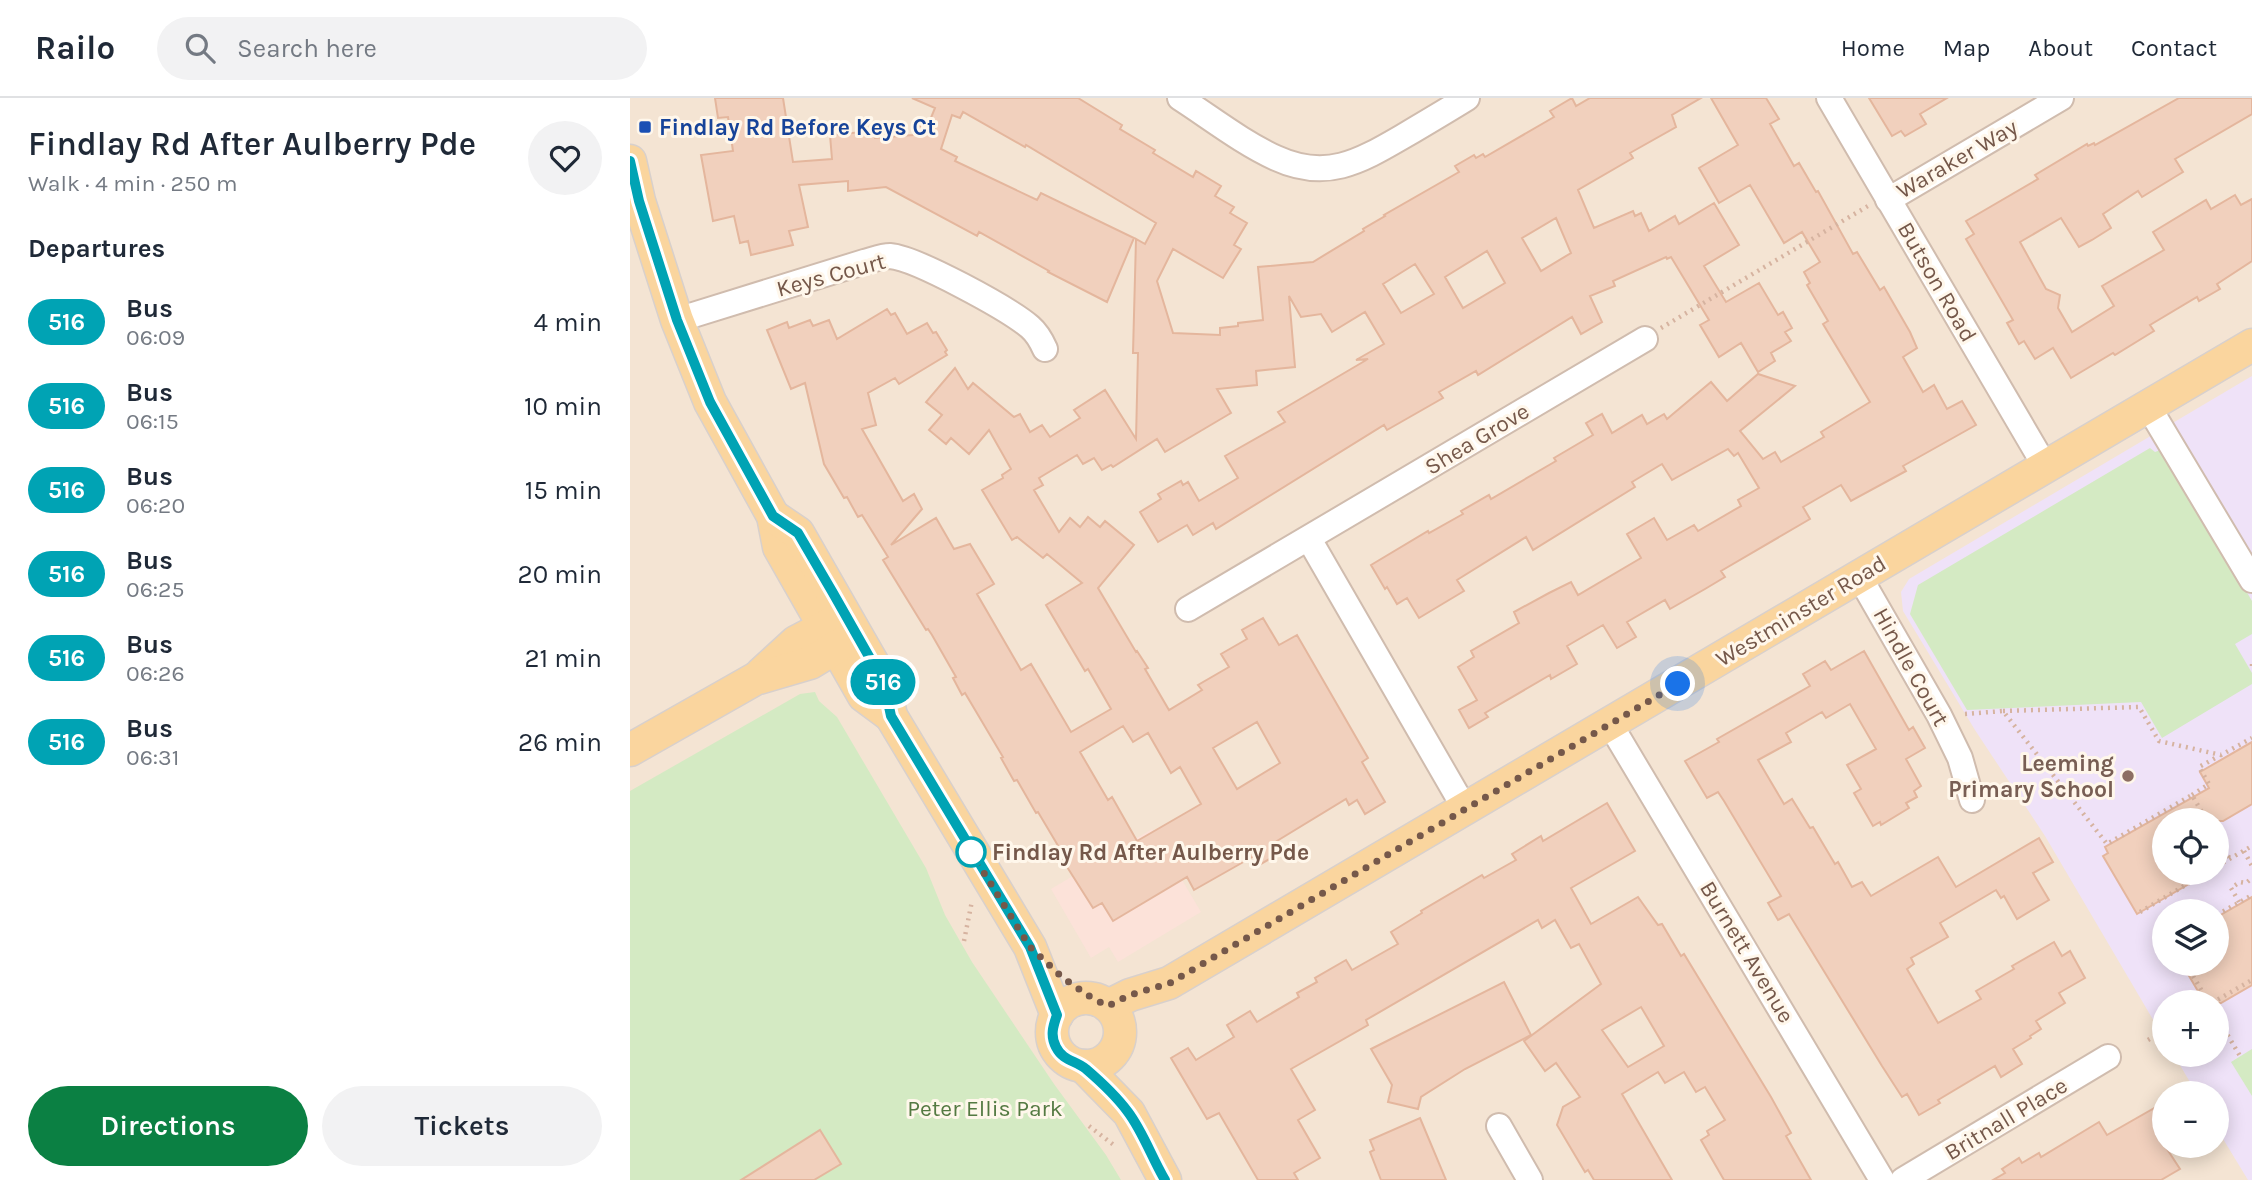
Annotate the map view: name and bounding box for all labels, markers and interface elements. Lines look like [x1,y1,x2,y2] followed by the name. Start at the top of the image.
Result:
[157,17,647,80] search box
[35,29,115,67] text: Railo
[181,29,219,67] icon: search
[237,33,377,64] text: Search here
[1841,34,1905,62] text: Home
[1943,34,1990,62] text: Map
[2028,34,2093,62] text: About
[2131,34,2217,62] text: Contact
[1892,113,2023,204] street label: Waraker Way
[659,114,936,141] place label: Findlay Rd Before Keys Ct
[637,119,653,135] marker: Findlay Rd Before Keys Ct
[528,121,602,195] button: heart
[28,125,476,163] text: Findlay Rd After Aulberry Pde
[28,170,237,197] text: Walk · 4 min · 250 m
[1892,217,1982,347] street label: Butson Road
[28,233,165,264] text: Departures
[774,247,889,302] street label: Keys Court
[126,293,173,324] text: Bus
[534,307,602,338] text: 4 min
[48,308,85,336] text: 516
[126,324,185,351] text: 06:09
[126,377,173,408] text: Bus
[524,391,602,422] text: 10 min
[48,392,85,420] text: 516
[1420,397,1534,481] street label: Shea Grove
[126,408,179,435] text: 06:15
[126,461,173,492] text: Bus
[525,475,602,506] text: 15 min
[48,476,85,504] text: 516
[126,492,185,519] text: 06:20
[126,545,173,576] text: Bus
[1711,549,1891,673] street label: Westminster Road
[518,559,602,590] text: 20 min
[48,560,85,588] text: 516
[126,576,184,603] text: 06:25
[1867,603,1955,731] street label: Hindle Court
[126,629,173,660] text: Bus
[524,643,602,674] text: 21 min
[48,644,85,672] text: 516
[843,659,923,705] line badge: 516
[126,660,185,687] text: 06:26
[1660,666,1695,701] your location
[864,668,902,696] text: 516
[126,713,173,744] text: Bus
[518,727,602,758] text: 26 min
[48,728,85,756] text: 516
[126,744,179,771] text: 06:31
[1948,750,2114,803] place label: Leeming Primary School
[2120,768,2136,784] marker: Leeming Primary School
[2152,808,2229,1158] map controls
[2152,808,2229,885] button: locate
[956,837,986,867] marker: Findlay Rd After Aulberry Pde
[992,839,1309,866] place label: Findlay Rd After Aulberry Pde
[1694,876,1800,1028] street label: Burnett Avenue
[2152,899,2229,976] button: layers
[2152,990,2229,1067] button: +
[1940,1072,2072,1166] street label: Britnall Place
[2152,1081,2229,1158] button: −
[28,1086,308,1166] button: Directions
[322,1086,602,1166] button: Tickets
[907,1095,1063,1122] park label: Peter Ellis Park

